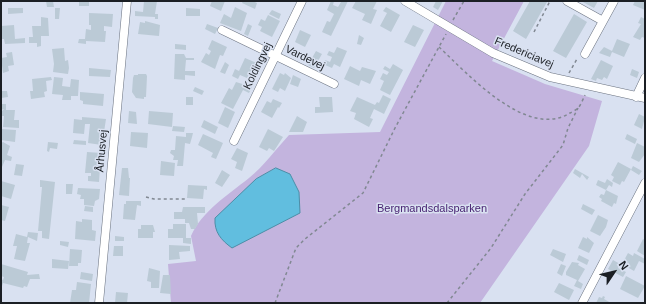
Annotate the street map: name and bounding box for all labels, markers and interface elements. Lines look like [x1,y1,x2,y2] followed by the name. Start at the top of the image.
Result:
[492,35,556,71] street label: Fredericiavej
[241,40,275,92] street label: Koldingvej
[283,43,327,73] street label: Vardevej
[94,129,110,173] street label: Århusvej
[377,202,487,216] park label: Bergmandsdalsparken
[594,252,634,292] north arrow
[617,258,631,272] text: N

